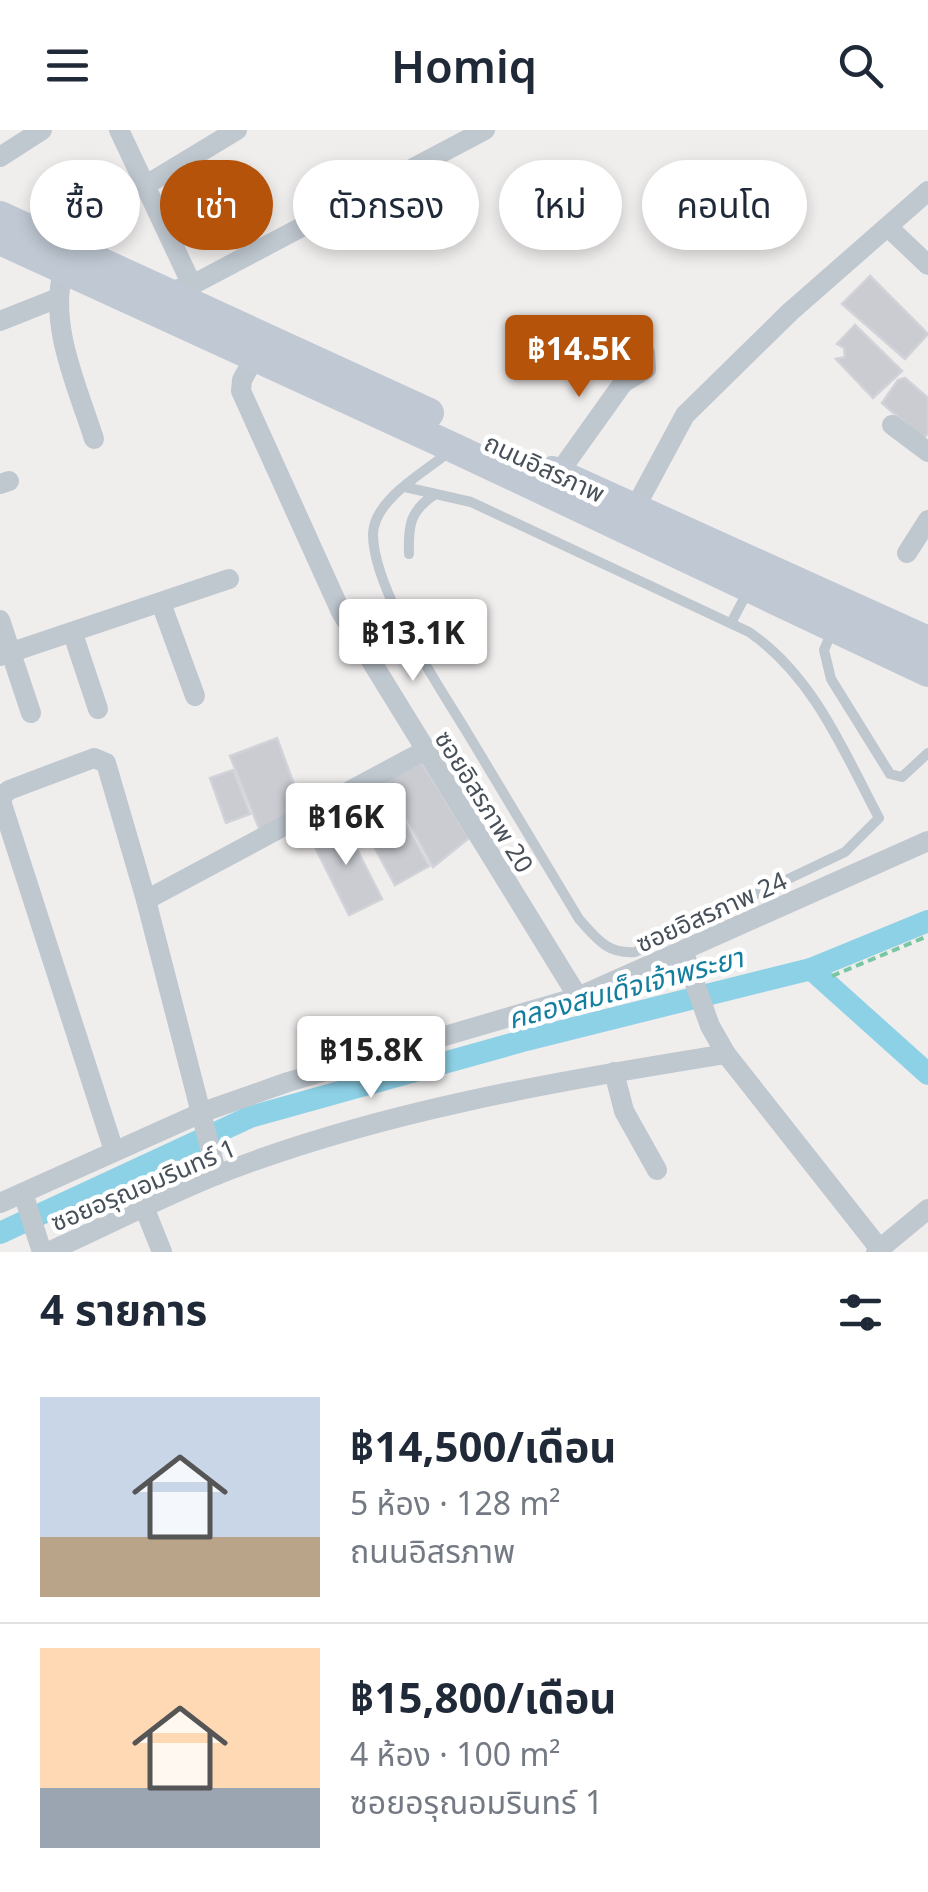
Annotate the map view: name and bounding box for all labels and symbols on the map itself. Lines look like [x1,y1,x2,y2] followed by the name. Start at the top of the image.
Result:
[498,315,660,400] pin: ฿14.5K
[479,424,611,510] street label: ถนนอิสรภาพ
[332,599,494,684] pin: ฿13.1K
[428,723,542,879] street label: ซอยอิสรภาพ 20
[287,783,405,868] pin: ฿16K
[630,863,792,959] street label: ซอยอิสรภาพ 24
[503,937,748,1037] water label: คลองสมเด็จเจ้าพระยา
[290,1016,452,1101] pin: ฿15.8K
[45,1130,241,1238] street label: ซอยอรุณอมรินทร์ 1

